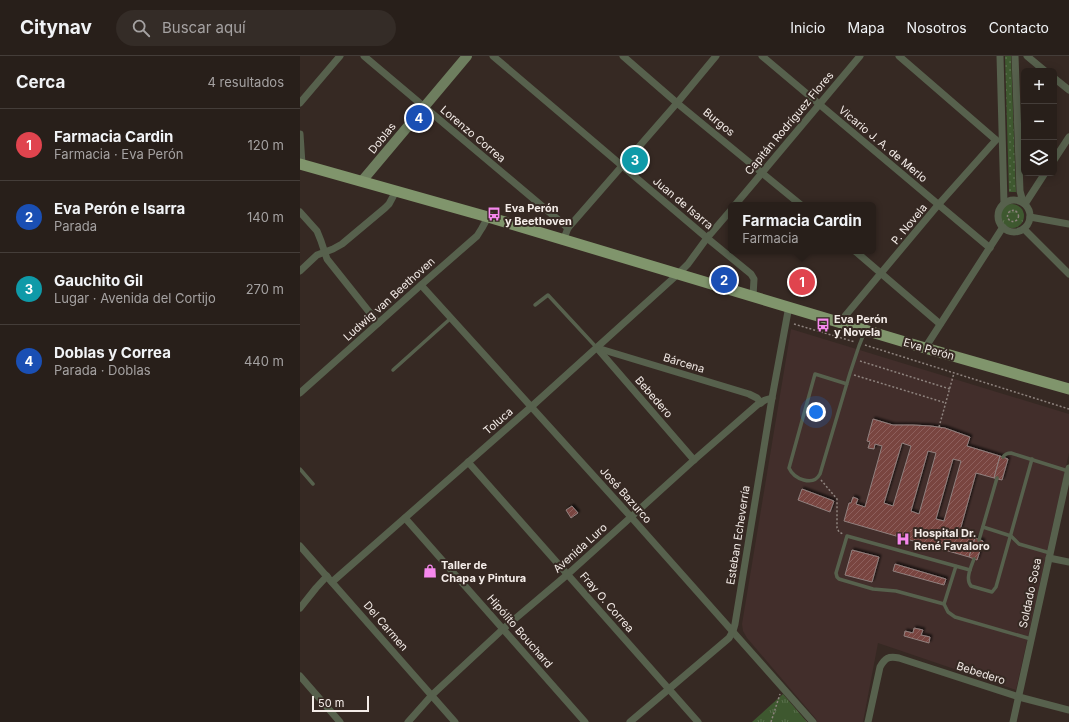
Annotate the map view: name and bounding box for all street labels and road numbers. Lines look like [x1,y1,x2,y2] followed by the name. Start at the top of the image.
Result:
[742,68,837,178] street label: Capitán Rodríguez Flores
[438,103,508,165] street label: Lorenzo Correa
[836,103,931,186] street label: Vicario J. A. de Merlo
[700,105,738,139] street label: Burgos
[365,119,399,156] street label: Doblas
[650,174,716,232] street label: Juan de Isarra
[888,201,930,247] street label: P. Novela
[340,254,438,344] street label: Ludwig van Beethoven
[902,335,956,363] street label: Eva Perón
[662,350,706,376] street label: Bárcena
[632,373,676,421] street label: Bebedero
[480,404,516,438] street label: Toluca
[597,464,655,526] street label: José Bazurco
[723,484,753,586] street label: Esteban Echeverría
[550,520,610,576] street label: Avenida Luro
[1016,557,1044,629] street label: Soldado Sosa
[577,569,637,635] street label: Fray O. Correa
[484,591,556,671] street label: Hipólito Bouchard
[361,598,411,654] street label: Del Carmen
[955,659,1008,688] street label: Bebedero

